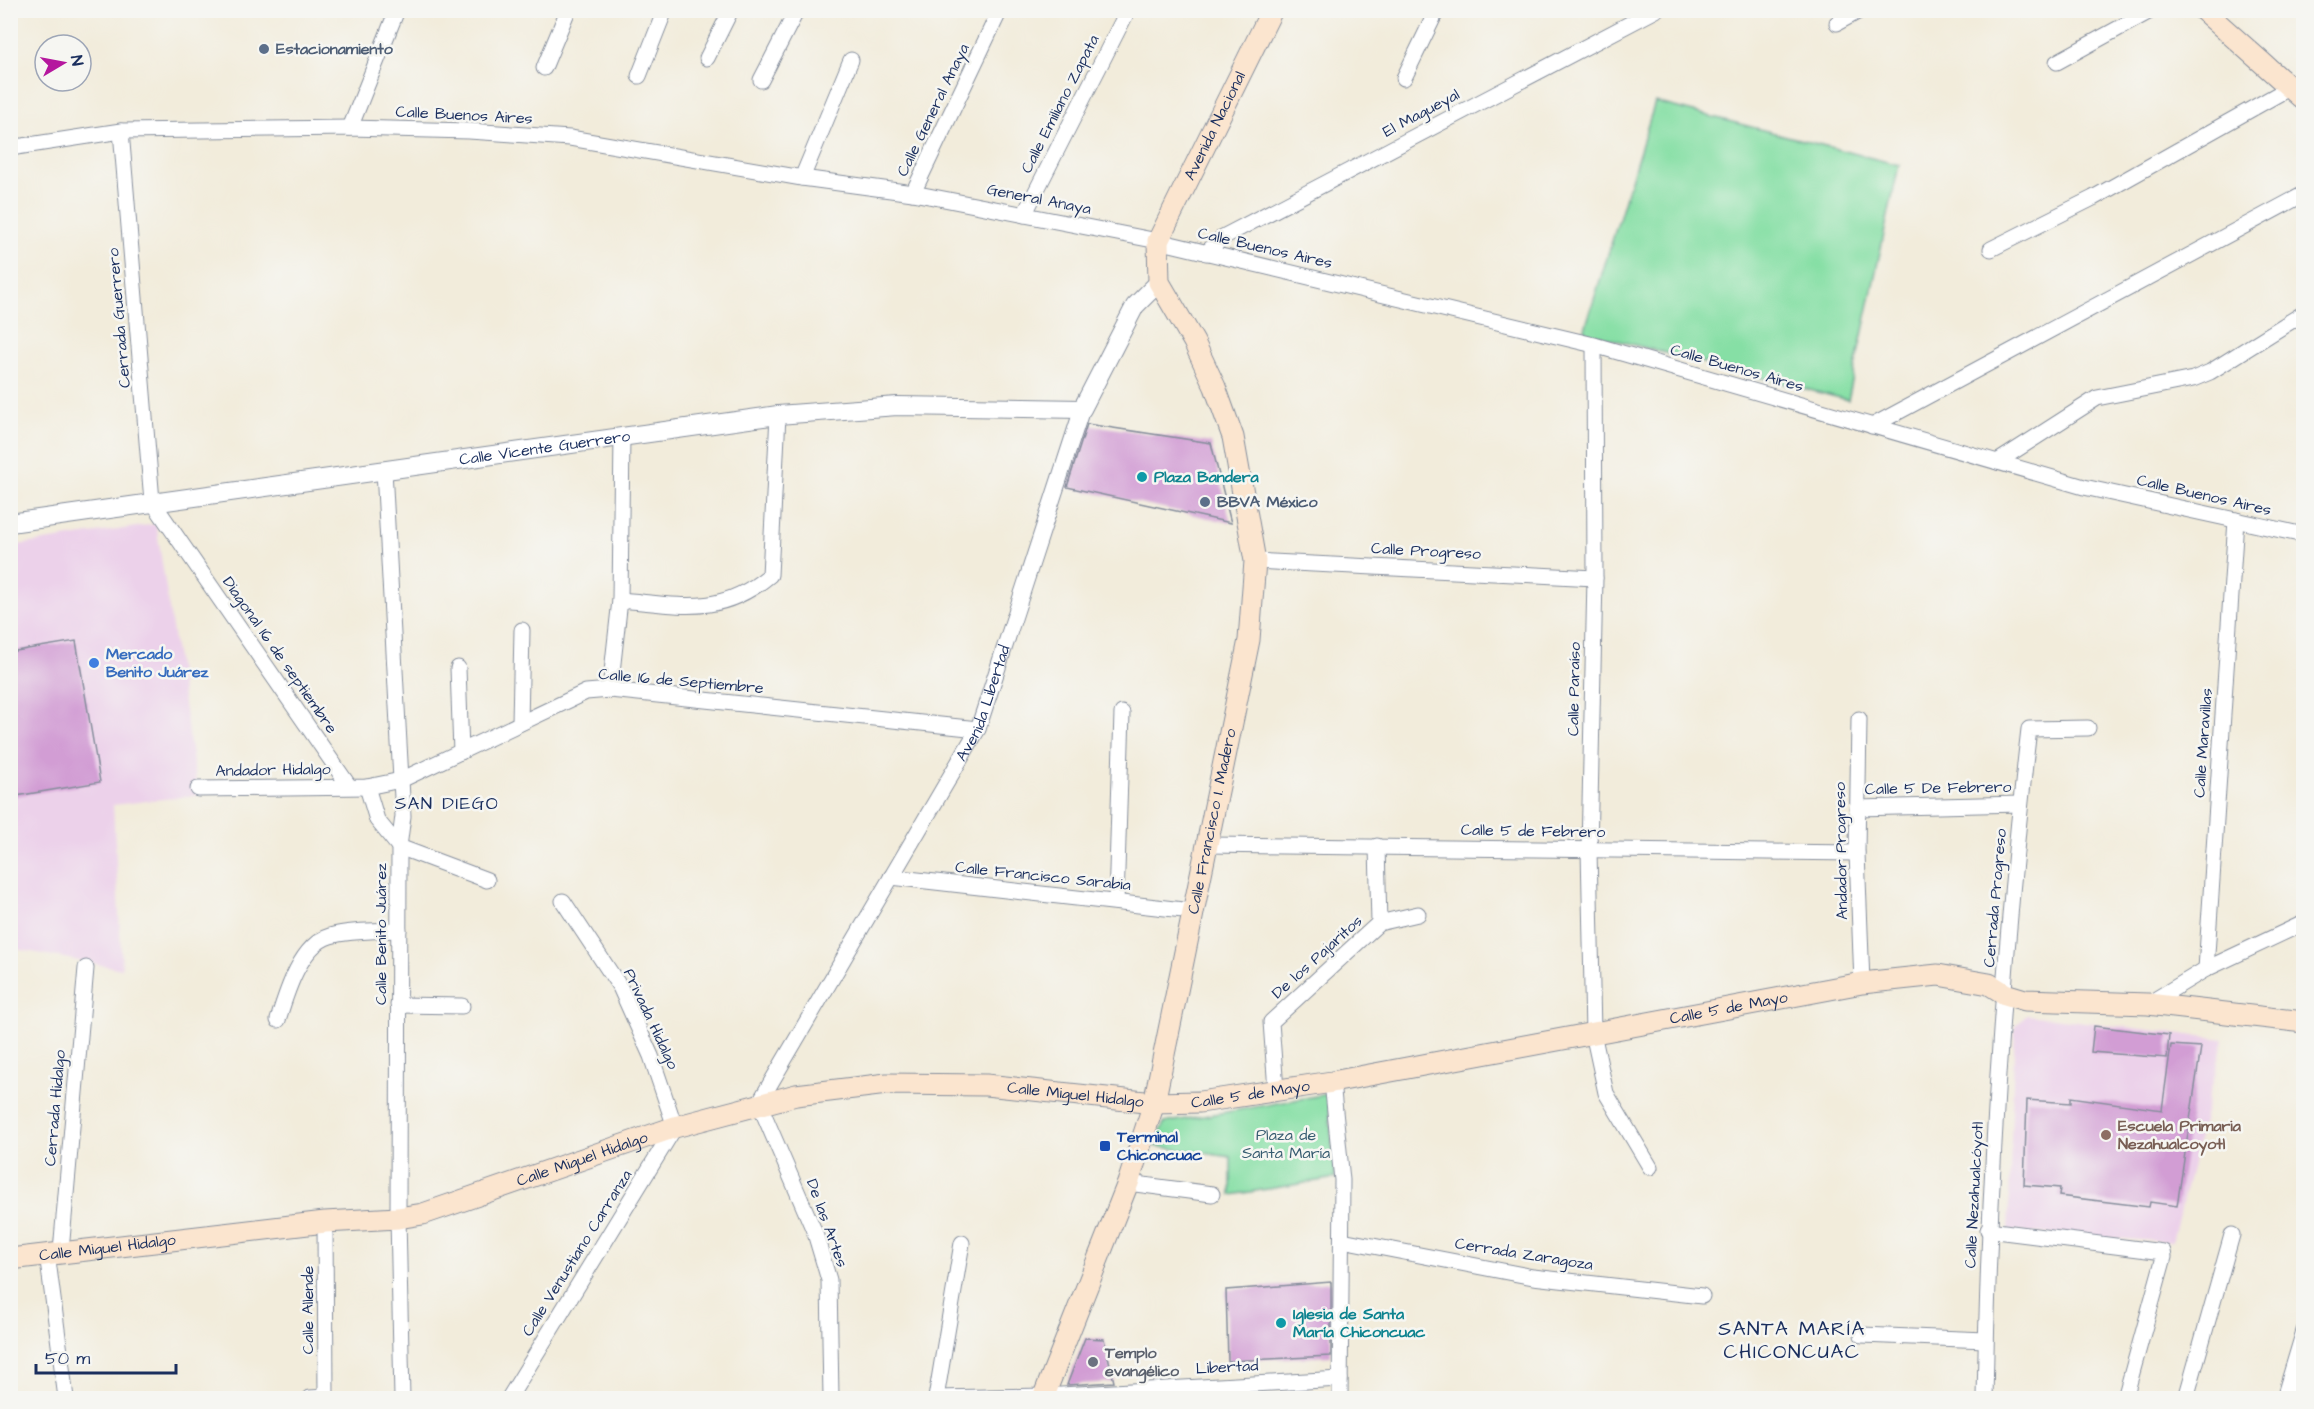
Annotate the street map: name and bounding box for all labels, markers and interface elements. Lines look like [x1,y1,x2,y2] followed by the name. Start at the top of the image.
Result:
[1016,31,1104,177] street label: Calle Emiliano Zapata
[33,33,93,93] north arrow
[276,38,394,60] place label: Estacionamiento
[891,40,976,180] street label: Calle General Anaya
[257,42,271,56] marker: Estacionamiento
[65,54,88,67] text: N
[1179,68,1251,184] street label: Avenida Nacional
[1379,84,1464,143] street label: El Magueyal
[395,100,533,130] street label: Calle Buenos Aires
[985,178,1093,221] street label: General Anaya
[1196,222,1334,274] street label: Calle Buenos Aires
[102,247,136,389] street label: Cerrada Guerrero
[1668,338,1806,398] street label: Calle Buenos Aires
[458,425,632,471] street label: Calle Vicente Guerrero
[1154,466,1260,488] place label: Plaza Bandera
[2135,469,2273,521] street label: Calle Buenos Aires
[1135,470,1149,484] marker: Plaza Bandera
[1217,491,1318,513] place label: BBVA México
[1198,495,1212,509] marker: BBVA México
[1370,537,1482,566] street label: Calle Progreso
[217,572,343,739] street label: Diagonal 16 de septiembre
[951,642,1016,765] street label: Avenida Libertad
[1562,642,1586,736] street label: Calle Paraíso
[106,643,210,683] place label: Mercado Benito Juárez
[87,656,101,670] marker: Mercado Benito Juárez
[598,663,765,699] street label: Calle 16 de Septiembre
[2188,687,2218,799] street label: Calle Maravillas
[1182,726,1242,916] street label: Calle Francisco I. Madero
[215,758,331,783] street label: Andador Hidalgo
[1864,776,2012,800] street label: Calle 5 De Febrero
[1829,782,1854,920] street label: Andador Progreso
[395,791,499,816] district label: SAN DIEGO
[1461,819,1605,843] street label: Calle 5 de Febrero
[1978,828,2013,968] street label: Cerrada Progreso
[954,856,1132,896] street label: Calle Francisco Sarabia
[370,863,392,1005] street label: Calle Benito Juárez
[1267,910,1367,1004] street label: De los Pajaritos
[617,965,684,1073] street label: Privada Hidalgo
[1668,986,1790,1030] street label: Calle 5 de Mayo
[39,1049,72,1167] street label: Cerrada Hidalgo
[1191,1075,1311,1113] street label: Calle 5 de Mayo
[1006,1076,1145,1113] street label: Calle Miguel Hidalgo
[2118,1115,2242,1156] place label: Escuela Primaria Nezahualcoyotl
[1959,1121,1990,1269] street label: Calle Nezahualcóyotl
[1242,1124,1330,1164] park label: Plaza de Santa María
[514,1126,651,1192] street label: Calle Miguel Hidalgo
[1116,1126,1203,1166] place label: Terminal Chiconcuac
[2099,1128,2113,1142] marker: Escuela Primaria Nezahualcoyotl
[1098,1139,1112,1153] marker: Terminal Chiconcuac
[517,1166,637,1340] street label: Calle Venustiano Carranza
[801,1176,853,1270] street label: De las Artes
[38,1229,177,1267] street label: Calle Miguel Hidalgo
[1453,1232,1595,1277] street label: Cerrada Zaragoza
[297,1265,319,1354] street label: Calle Allende
[1293,1303,1426,1343] place label: Iglesia de Santa María Chiconcuac
[1718,1315,1866,1366] district label: SANTA MARÍA CHICONCUAC
[1274,1316,1288,1330] marker: Iglesia de Santa María Chiconcuac
[36,1337,176,1375] scale bar
[1104,1342,1180,1384] place label: Templo evangélico
[45,1346,90,1371] text: 50 m
[1195,1354,1259,1380] street label: Libertad
[1086,1355,1100,1369] marker: Templo evangélico

